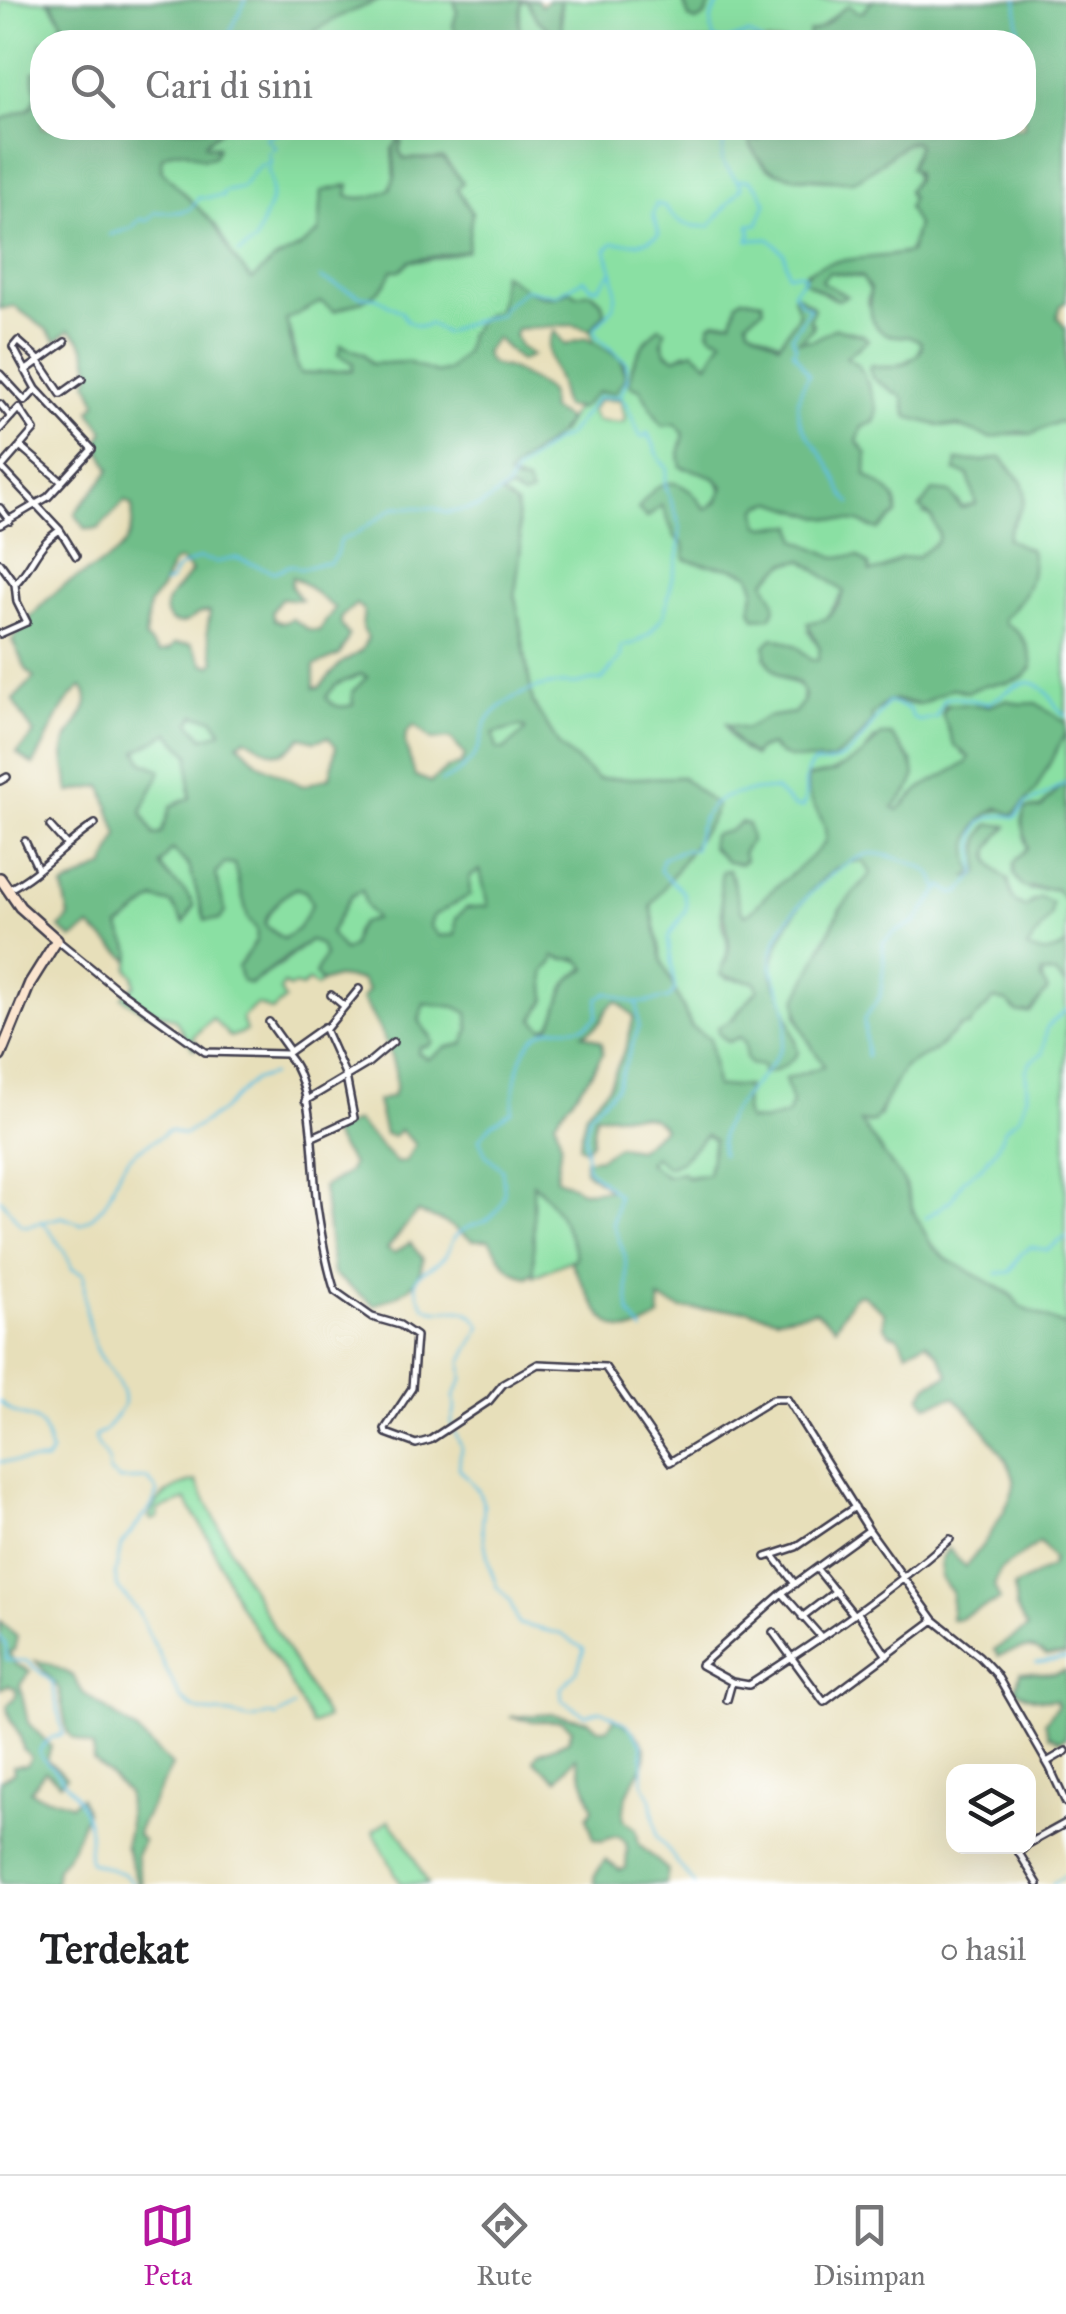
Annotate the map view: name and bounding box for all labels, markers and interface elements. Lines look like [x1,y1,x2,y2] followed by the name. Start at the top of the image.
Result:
[30,30,1036,140] search box
[65,58,120,113] icon: search
[145,62,313,108] text: Cari di sini
[946,1764,1036,1854] map controls
[946,1764,1036,1854] button: layers
[40,1923,189,1975] text: Terdekat
[940,1930,1026,1969] text: 0 hasil
[140,2198,195,2293] tab: Peta
[476,2198,532,2293] tab: Rute
[813,2198,926,2293] tab: Disimpan

